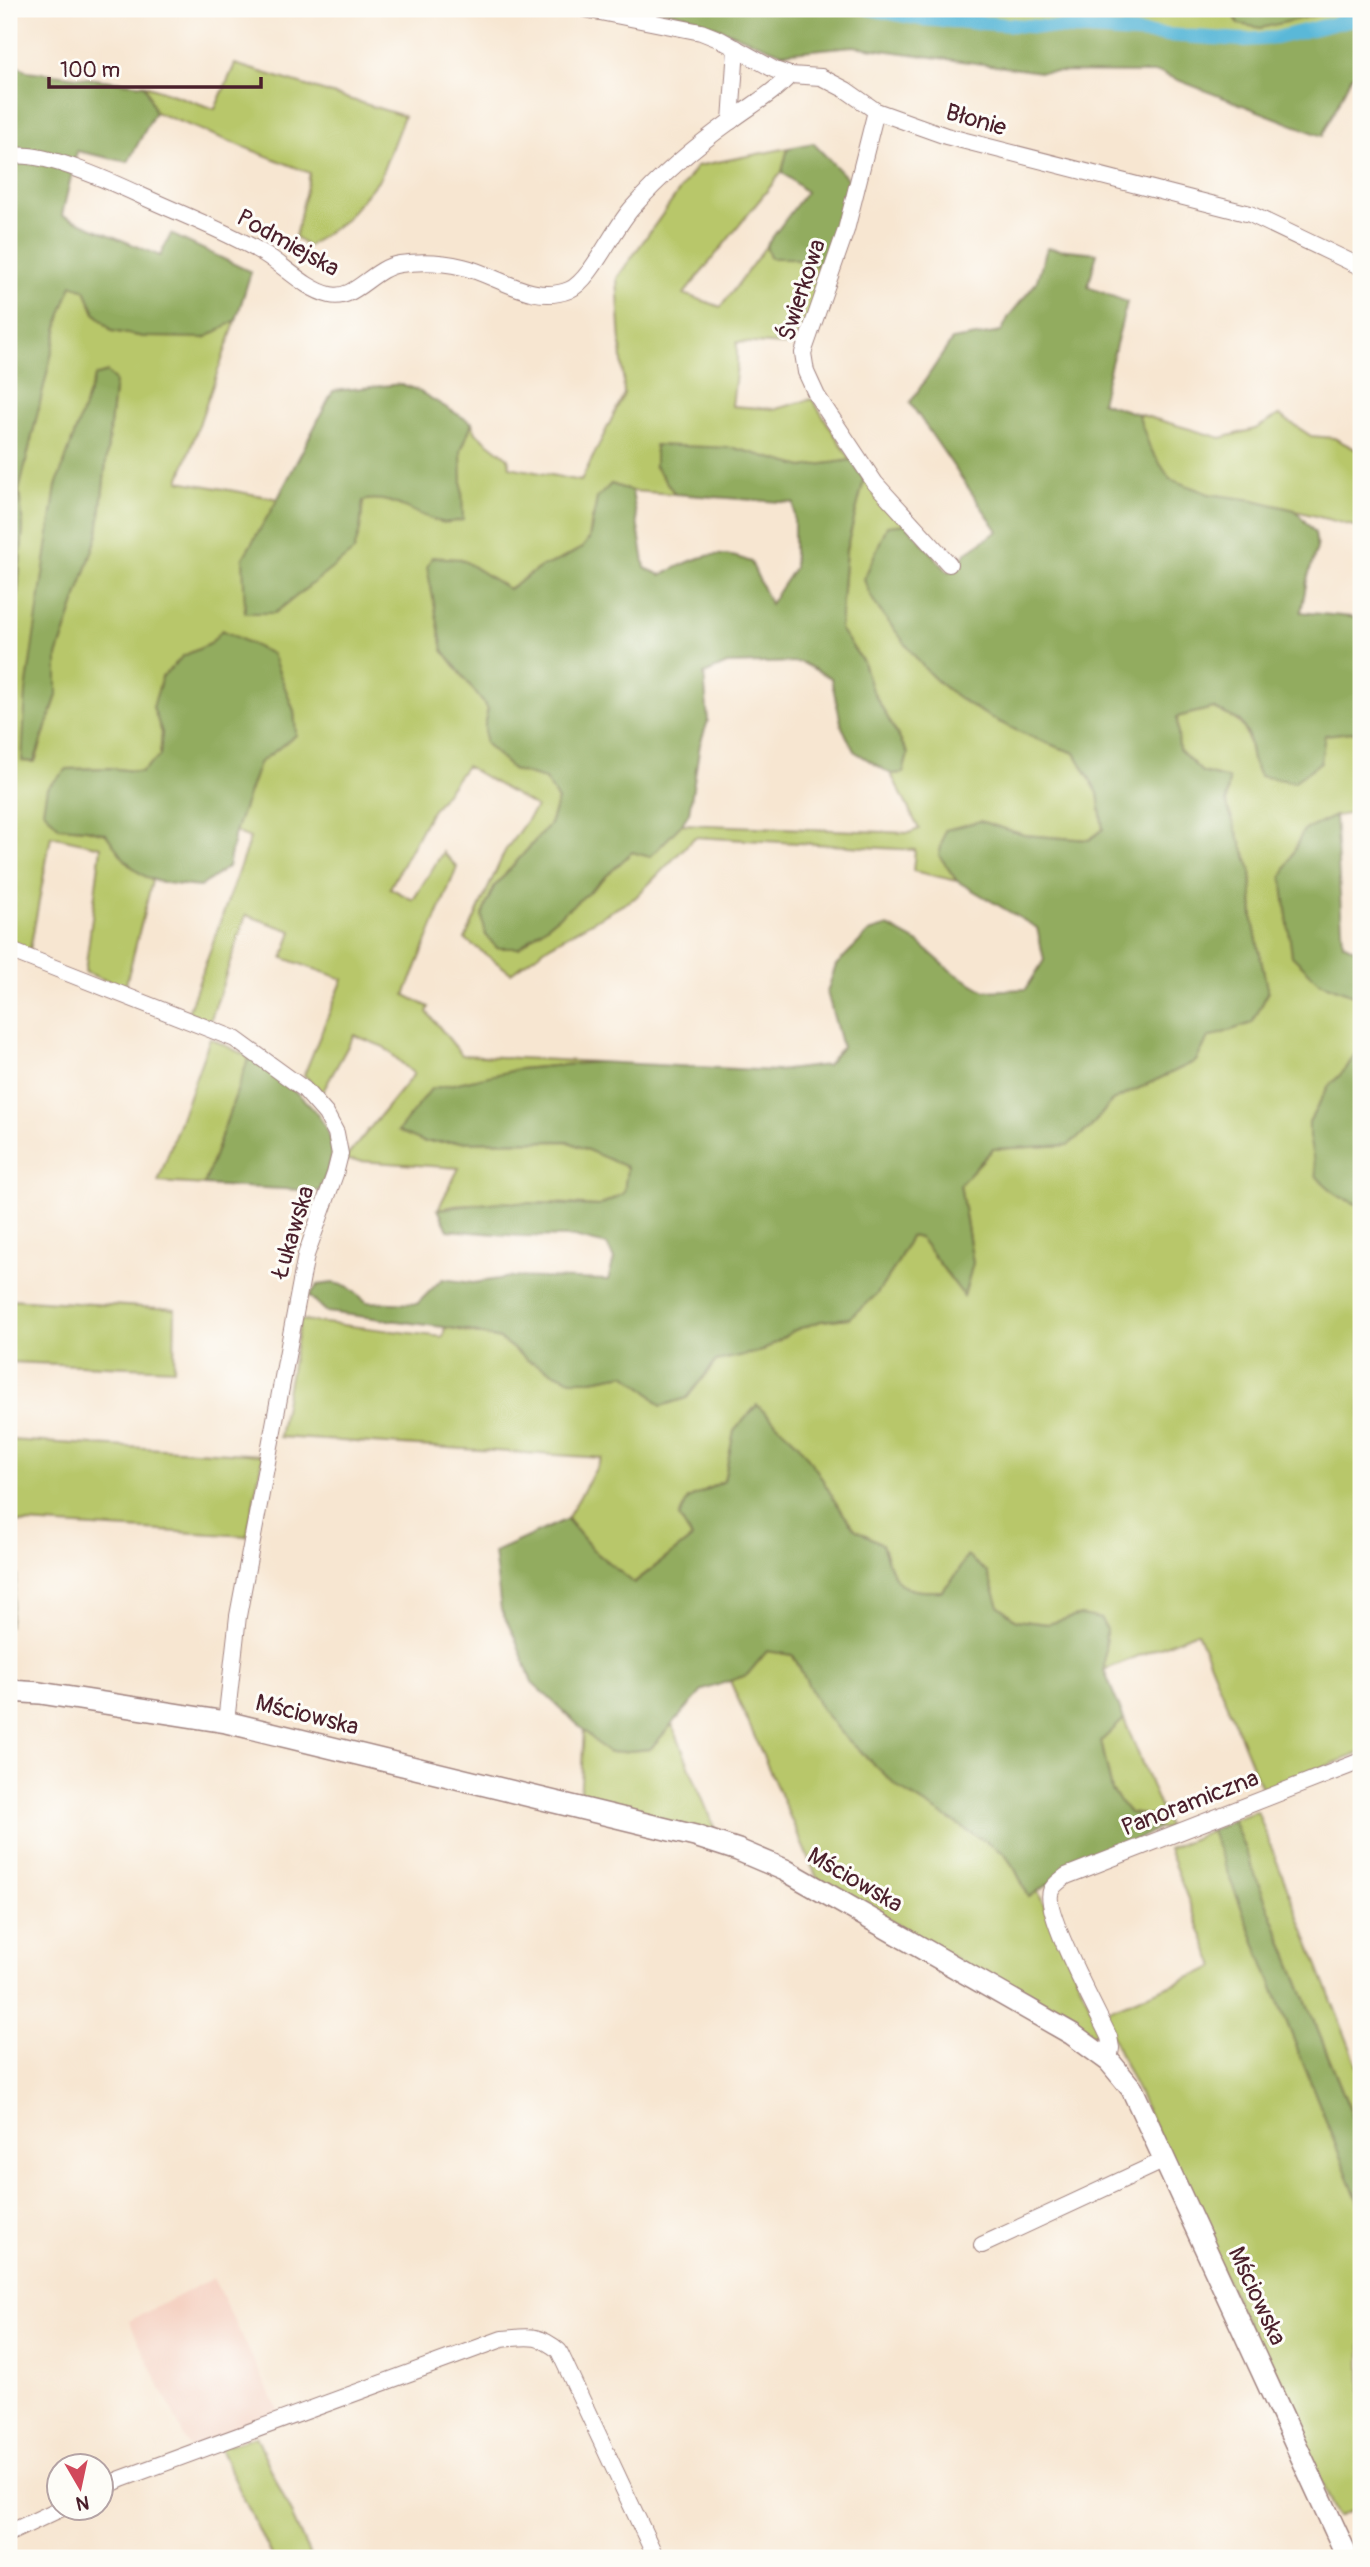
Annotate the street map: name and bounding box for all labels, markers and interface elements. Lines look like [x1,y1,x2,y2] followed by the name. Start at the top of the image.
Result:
[49,46,261,90] scale bar
[60,57,120,84] text: 100 m
[942,98,1010,143] street label: Błonie
[232,203,344,283] street label: Podmiejska
[772,236,832,344] street label: Świerkowa
[265,1182,321,1284] street label: Łukawska
[252,1688,362,1742] street label: Mściowska
[1117,1764,1263,1842] street label: Panoramiczna
[802,1841,908,1919] street label: Mściowska
[1222,2242,1292,2350] street label: Mściowska
[46,2452,116,2522] north arrow
[74,2490,91,2516] text: N

